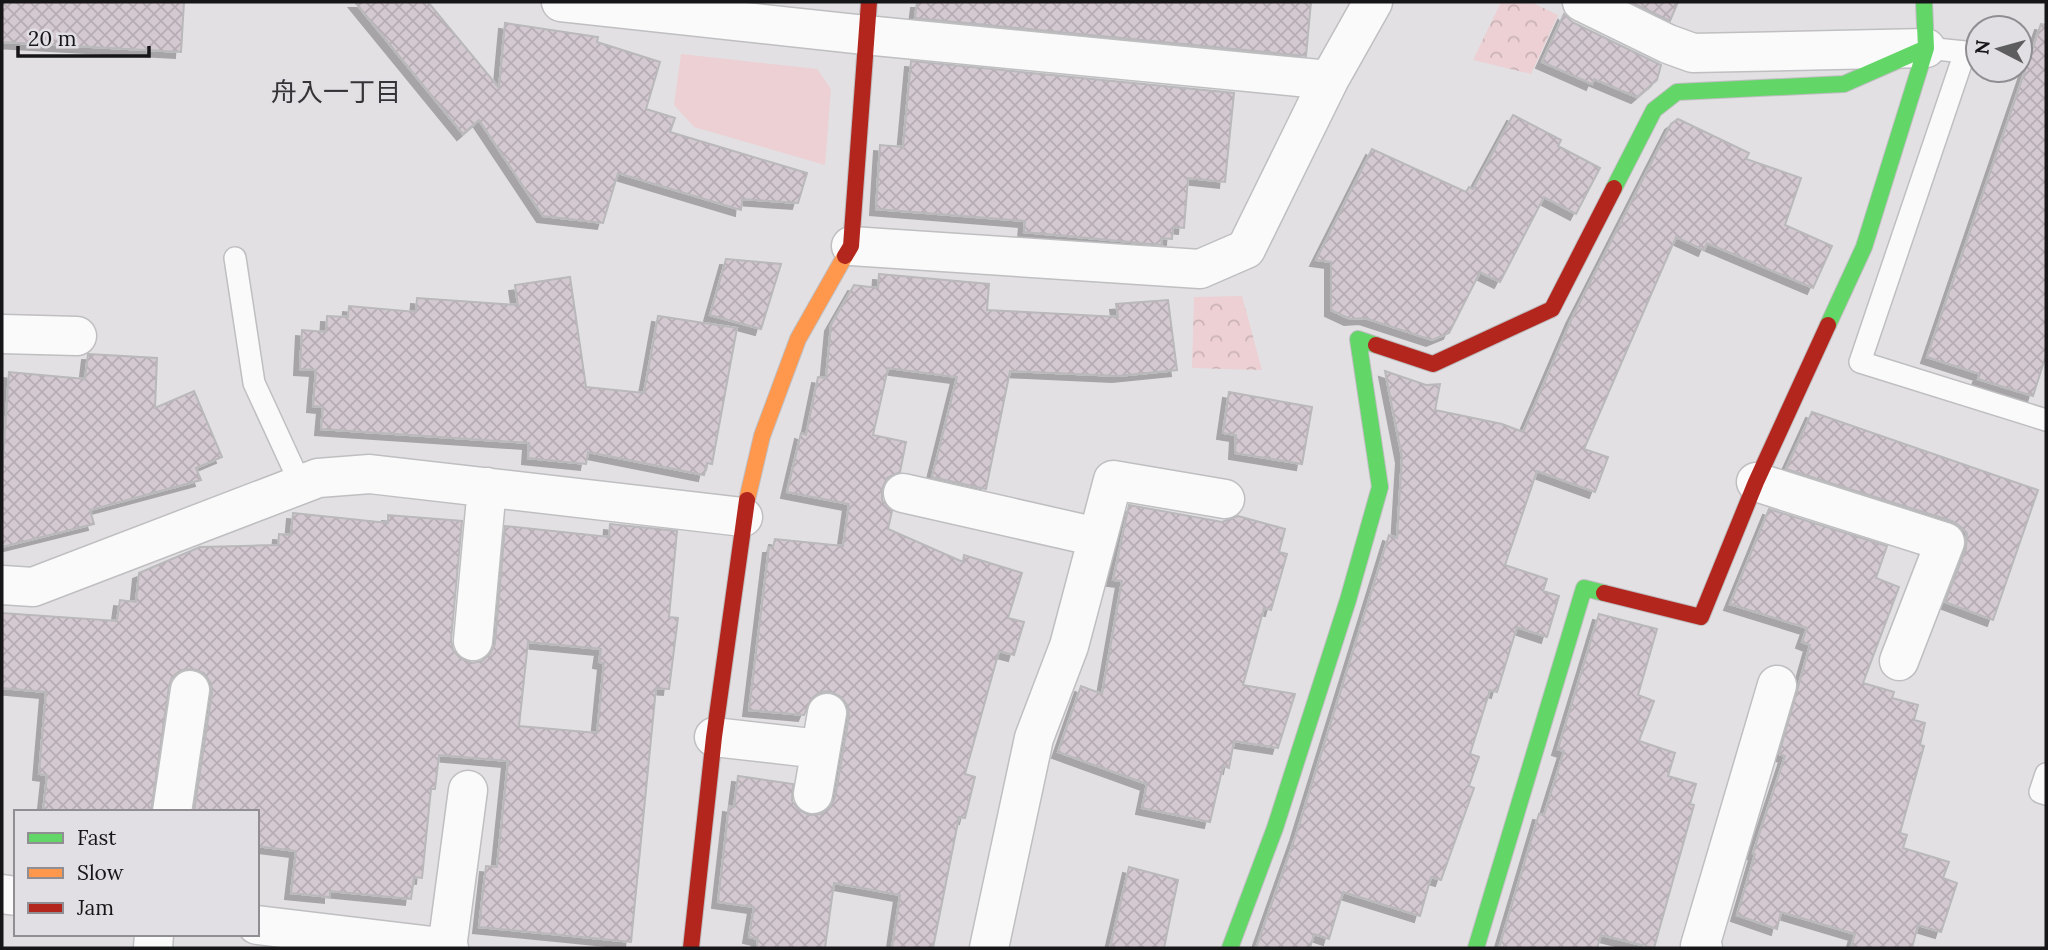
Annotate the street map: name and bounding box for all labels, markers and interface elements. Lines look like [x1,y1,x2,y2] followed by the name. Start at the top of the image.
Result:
[18,14,149,58] scale bar
[1964,14,2034,84] north arrow
[28,25,77,52] text: 20 m
[1969,38,1995,56] text: N
[271,75,401,108] district label: 舟入一丁目
[14,810,259,936] legend
[77,824,117,851] text: Fast
[77,859,124,886] text: Slow
[76,894,114,921] text: Jam

